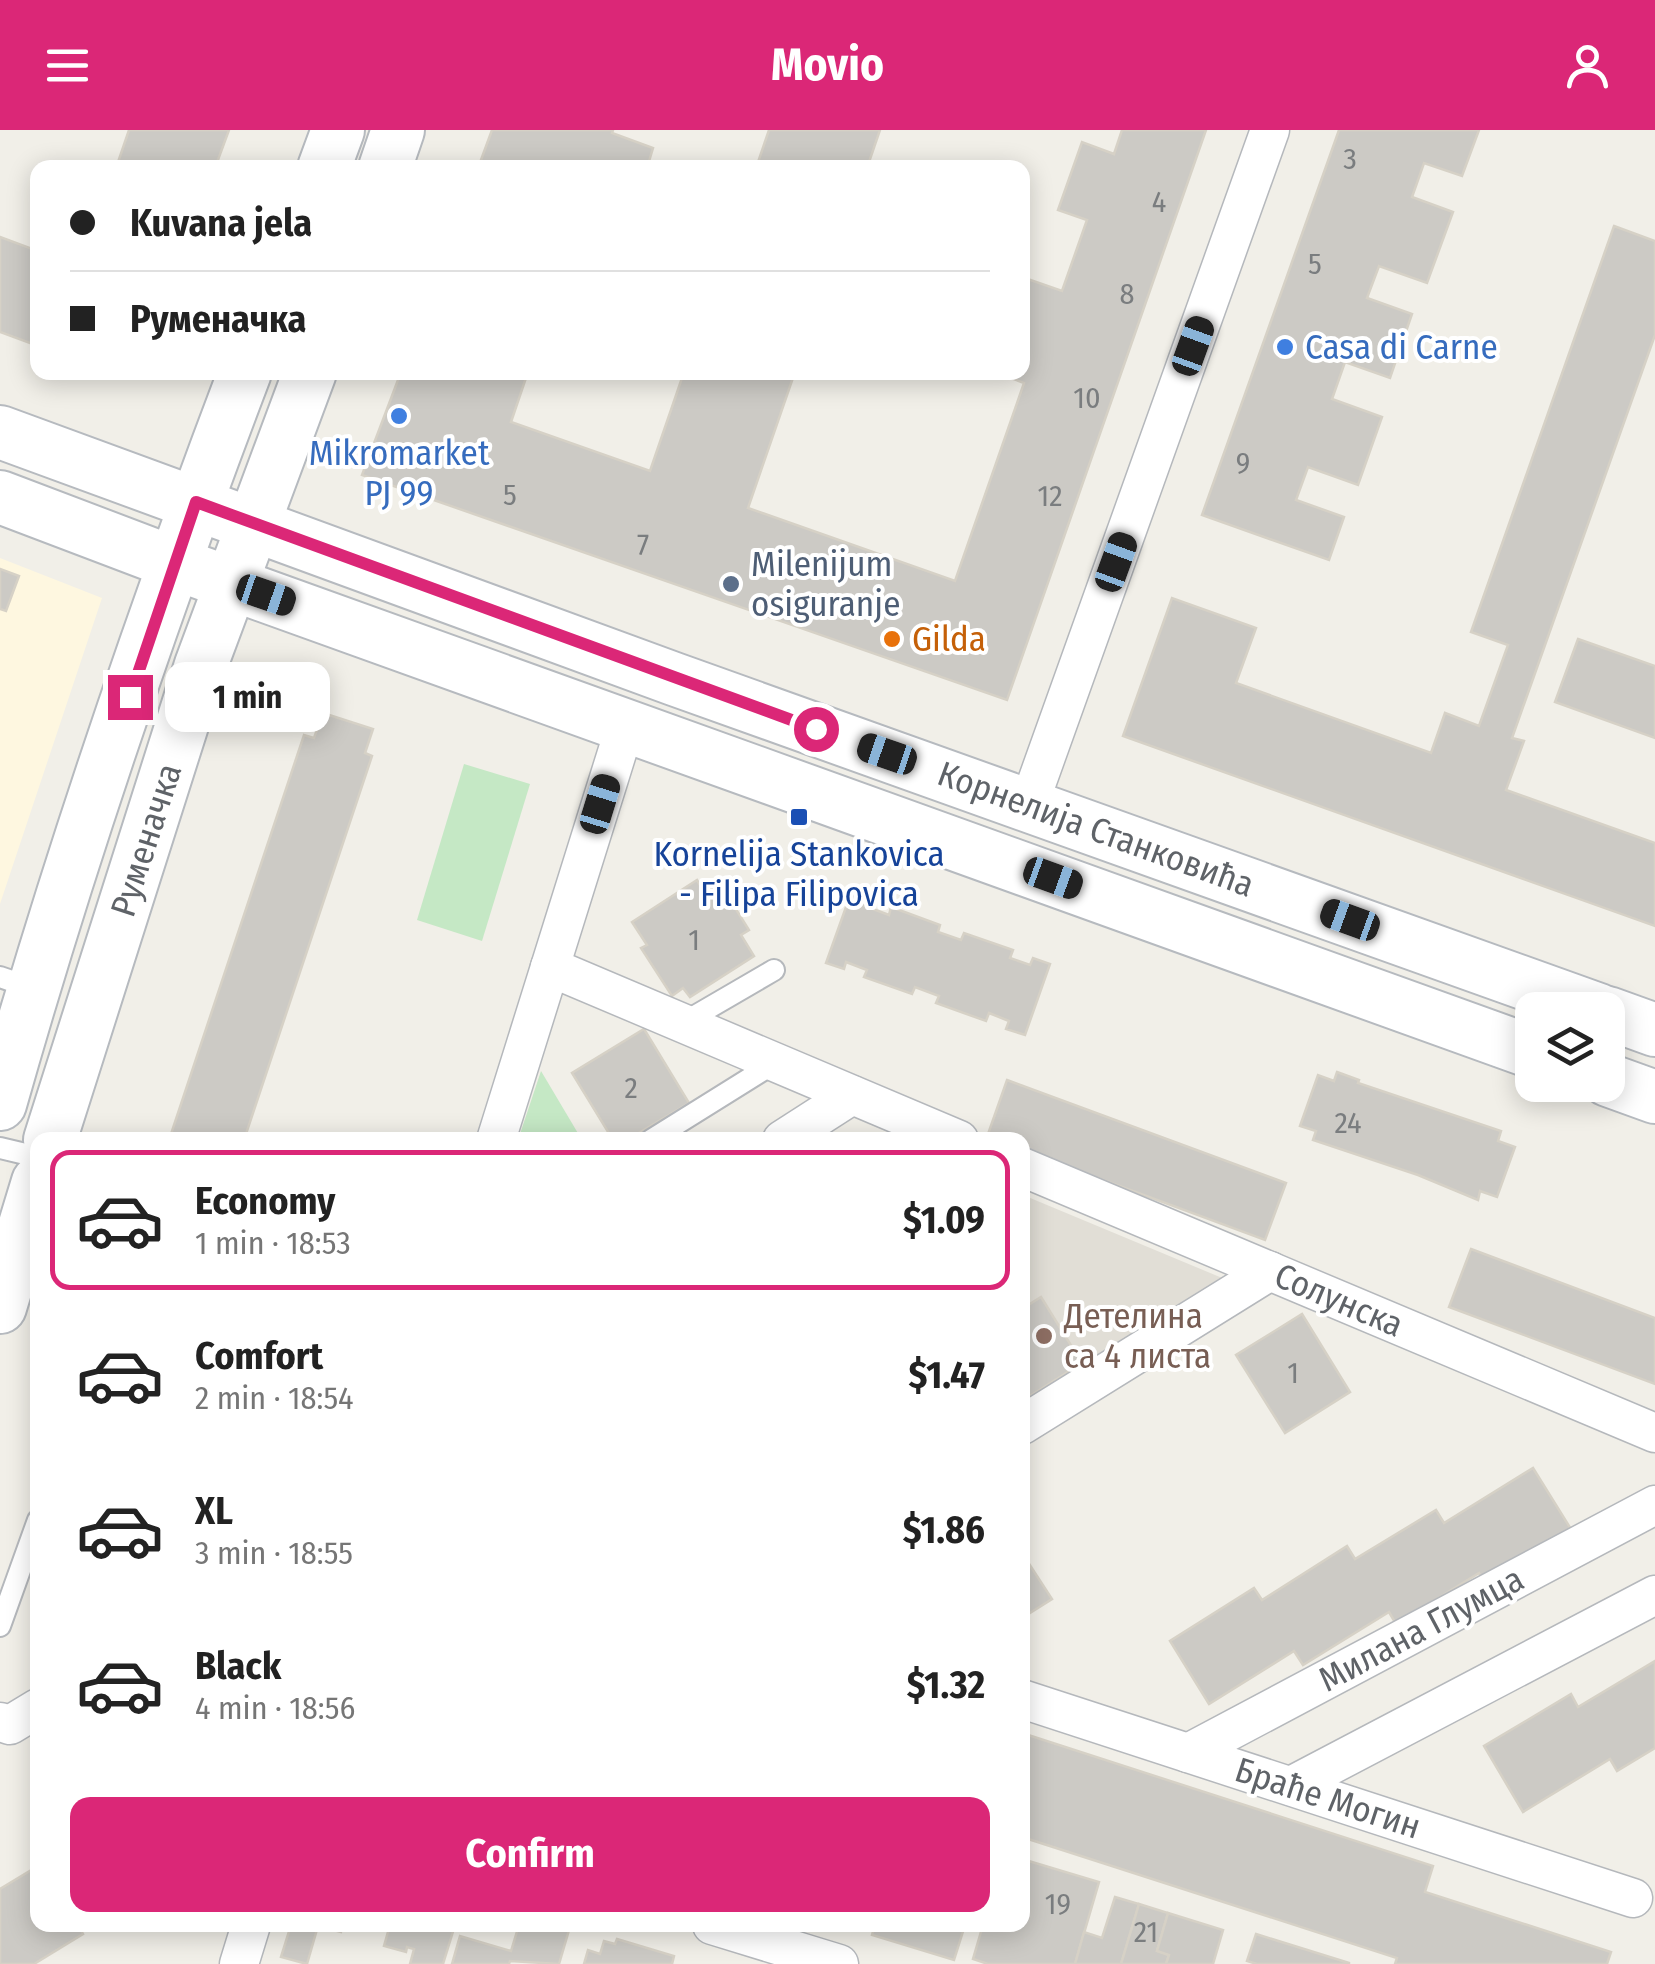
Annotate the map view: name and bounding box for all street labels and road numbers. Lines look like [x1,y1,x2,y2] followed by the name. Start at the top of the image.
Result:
[932,752,1260,906] street label: Корнелија Станковића
[102,758,190,922] street label: Руменачка
[1268,1254,1410,1346] street label: Солунска
[1311,1557,1531,1701] street label: Милана Глумца
[1230,1748,1426,1848] street label: Браће Могин

